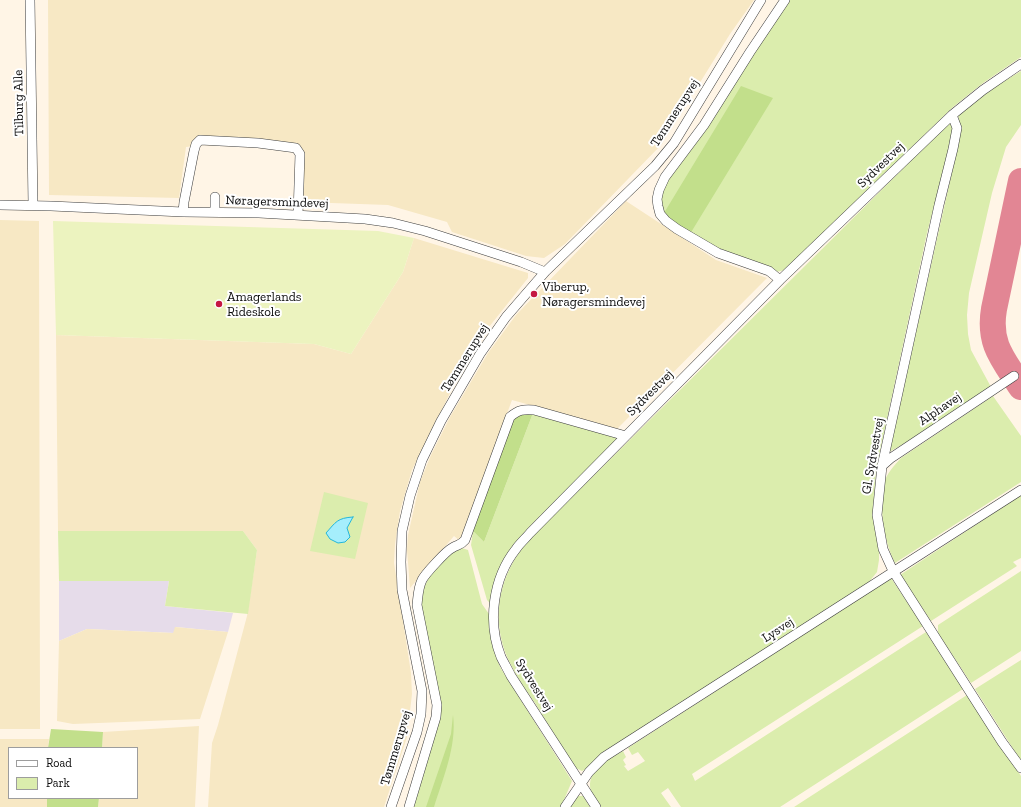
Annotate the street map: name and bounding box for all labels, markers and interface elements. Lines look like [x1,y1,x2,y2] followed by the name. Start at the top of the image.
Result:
[11,70,27,136] street label: Tilburg Alle
[647,76,703,150] street label: Tømmerupvej
[854,139,908,191] street label: Sydvestvej
[225,192,329,212] street label: Nøragersmindevej
[542,279,645,310] place label: Viberup, Nøragersmindevej
[227,289,302,320] place label: Amagerlands Rideskole
[529,289,539,299] marker: Viberup, Nøragersmindevej
[214,299,224,309] marker: Amagerlands Rideskole
[438,321,492,395] street label: Tømmerupvej
[624,367,676,419] street label: Sydvestvej
[916,389,964,429] street label: Alphavej
[859,417,887,495] street label: Gl. Sydvestvej
[759,614,797,646] street label: Lysvej
[512,656,556,714] street label: Sydvestvej
[377,708,415,788] street label: Tømmerupvej
[8,747,138,799] legend
[46,756,72,770] text: Road
[46,776,70,790] text: Park

